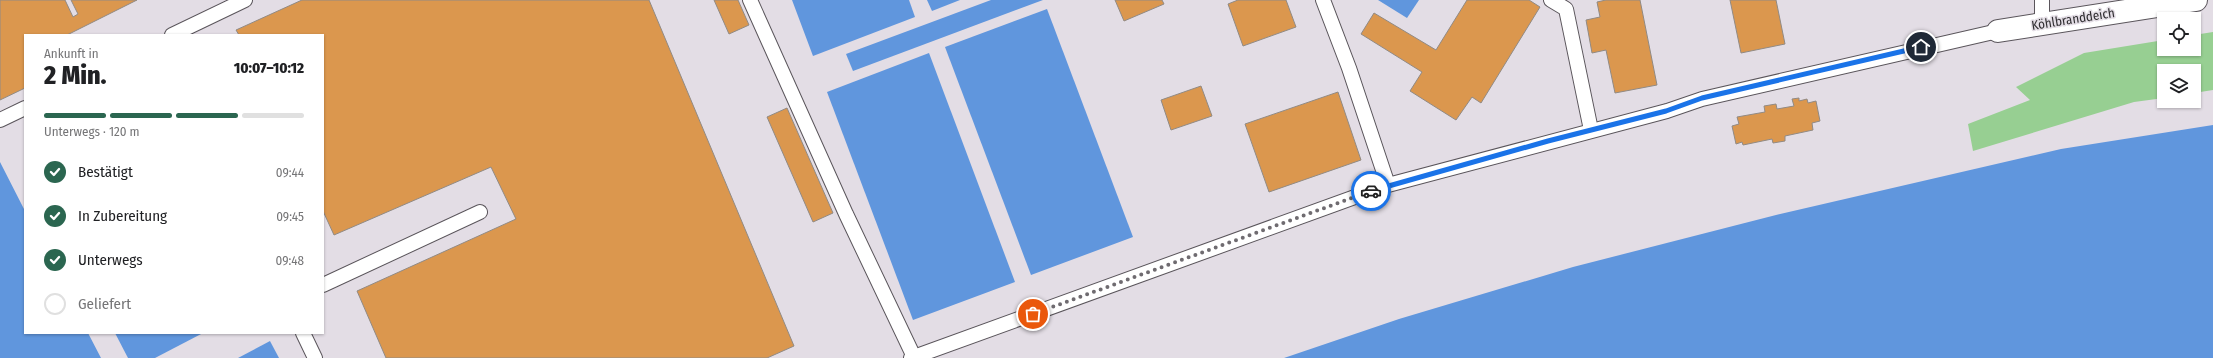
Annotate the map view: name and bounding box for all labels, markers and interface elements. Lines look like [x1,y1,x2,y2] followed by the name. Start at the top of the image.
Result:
[2030,5,2116,33] street label: Köhlbranddeich
[2157,12,2201,108] map controls
[2157,12,2201,56] button: locate
[1904,30,1938,64] pin
[1910,36,1932,58] icon: home
[44,46,99,61] text: Ankunft in
[234,59,304,77] text: 10:07–10:12
[44,60,107,91] text: 2 Min.
[2157,64,2201,108] button: layers
[44,124,140,139] text: Unterwegs · 120 m
[44,161,66,183] icon: check
[78,163,133,181] text: Bestätigt
[276,165,304,180] text: 09:44
[1351,171,1391,211] courier
[1360,180,1382,202] icon: car
[44,205,66,227] icon: check
[78,207,167,225] text: In Zubereitung
[276,209,304,224] text: 09:45
[44,249,66,271] icon: check
[78,251,143,269] text: Unterwegs
[276,253,304,268] text: 09:48
[78,295,131,313] text: Geliefert
[1016,297,1050,331] pin
[1022,303,1044,325] icon: bag

